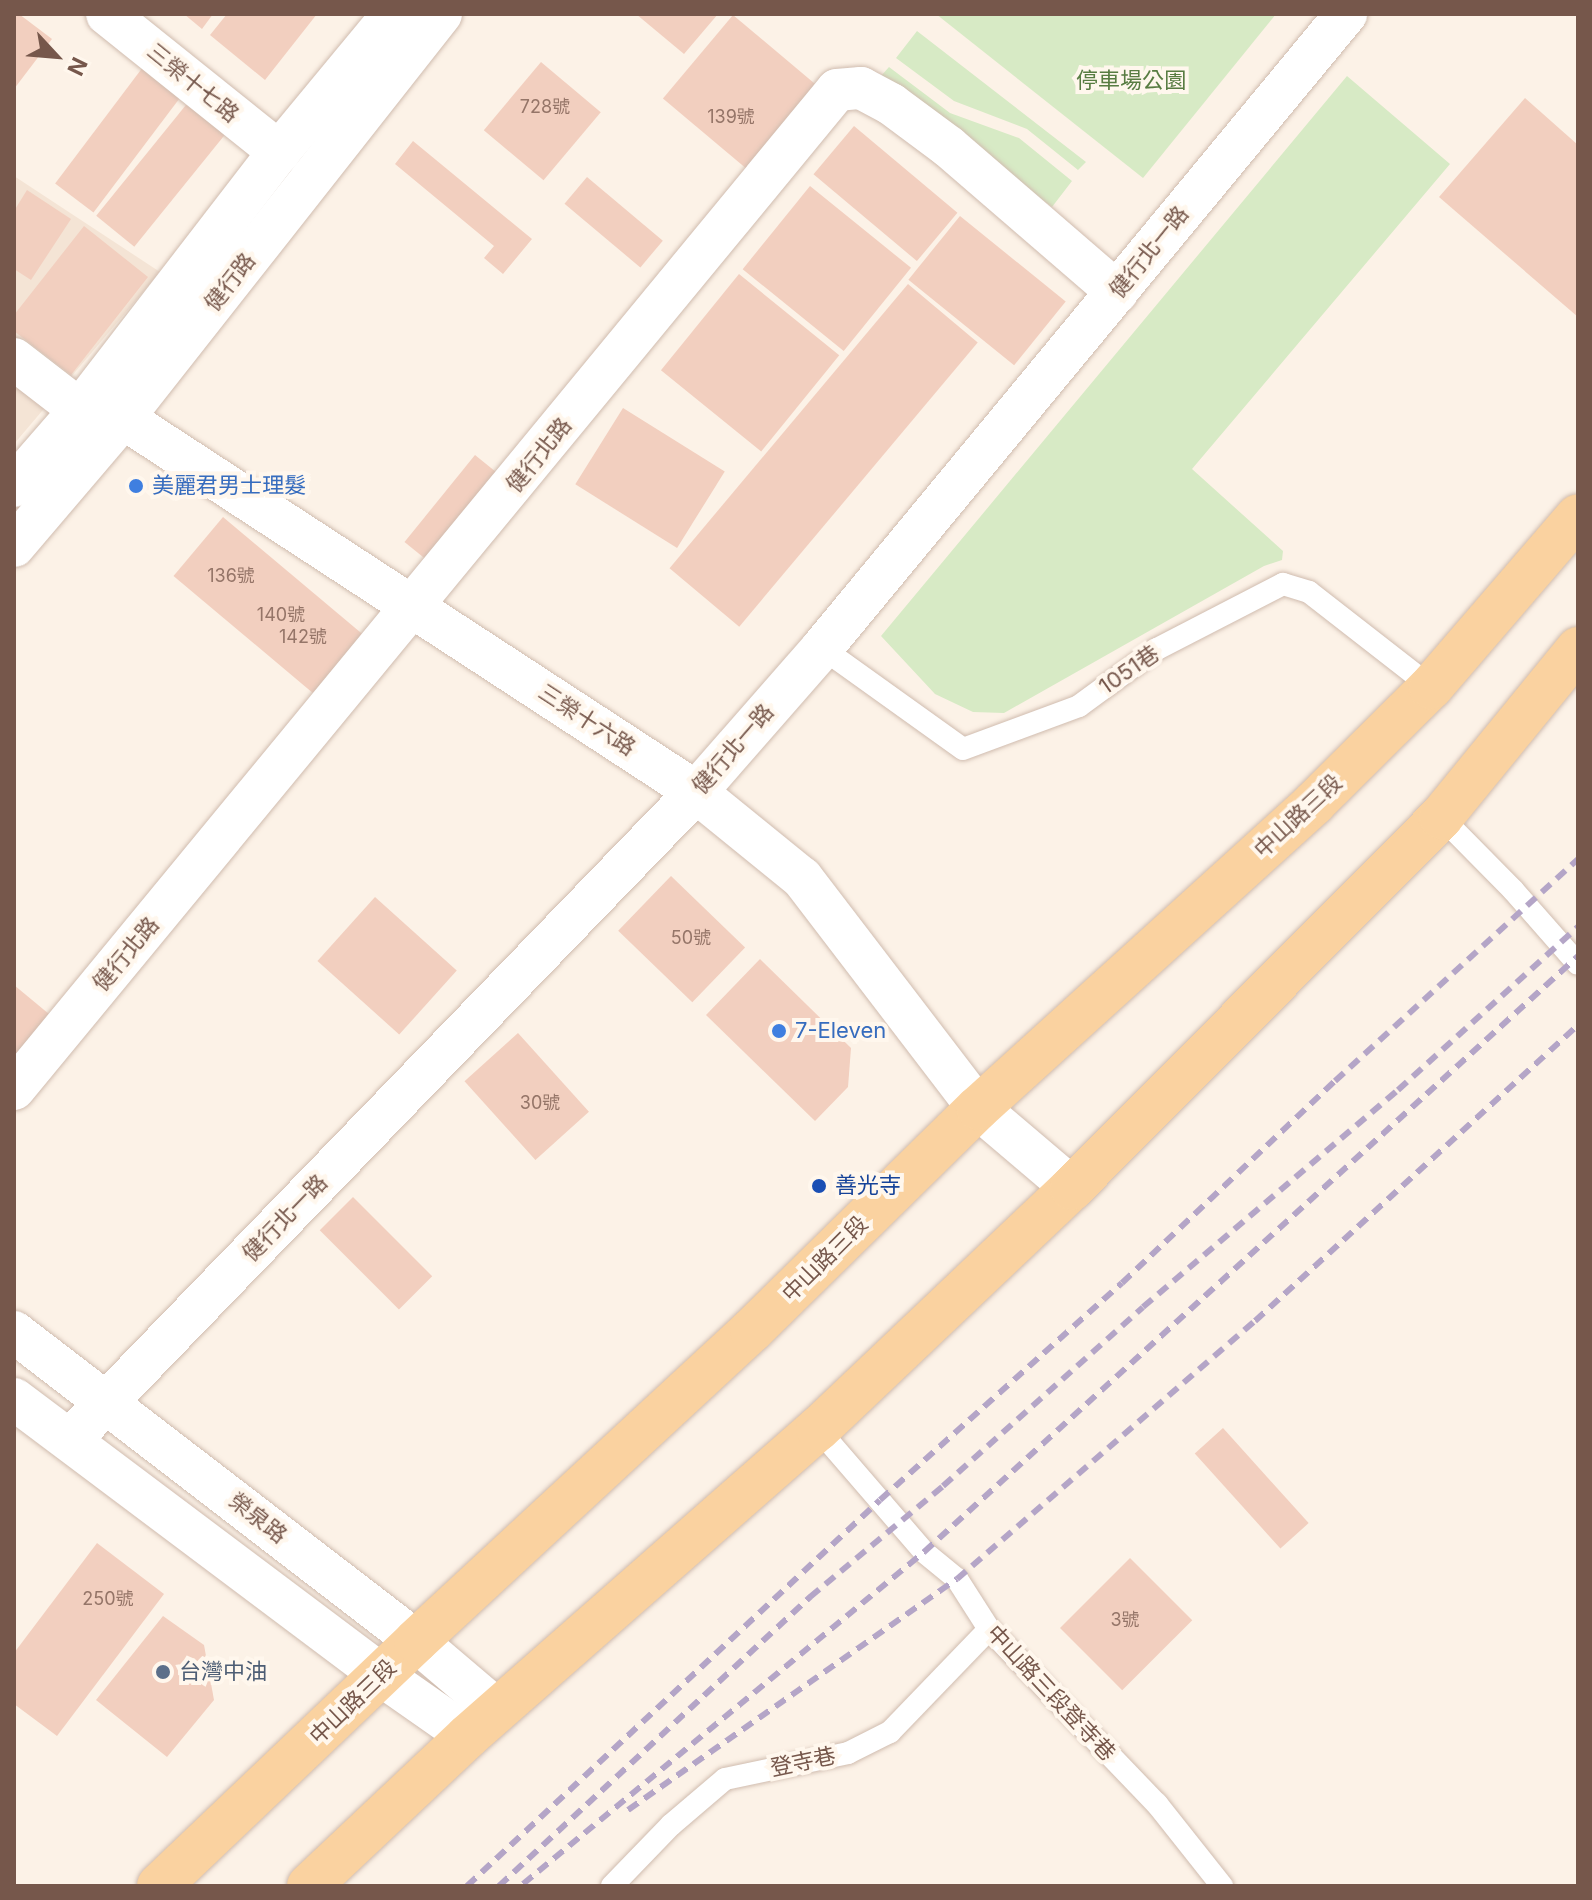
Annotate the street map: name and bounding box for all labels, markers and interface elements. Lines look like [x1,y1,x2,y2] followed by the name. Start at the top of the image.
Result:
[16,16,96,96] north arrow
[142,38,244,128] street label: 三榮十七路
[62,53,93,80] text: N
[1076,68,1186,94] park label: 停車場公園
[520,96,570,118] house number: 728號
[707,106,755,128] house number: 139號
[1104,201,1194,303] street label: 健行北一路
[199,248,261,316] street label: 健行路
[501,412,577,498] street label: 健行北路
[152,473,306,499] place label: 美麗君男士理髮
[127,477,145,495] marker: 美麗君男士理髮
[207,565,255,587] house number: 136號
[257,604,305,626] house number: 140號
[279,626,327,648] house number: 142號
[1094,640,1164,700] street label: 1051巷
[534,679,640,761] street label: 三榮十六路
[687,699,779,799] street label: 健行北一路
[1249,769,1347,863] street label: 中山路三段
[88,912,164,996] street label: 健行北路
[671,927,711,949] house number: 50號
[795,1018,886,1044] place label: 7-Eleven
[770,1022,788,1040] marker: 7-Eleven
[520,1092,560,1114] house number: 30號
[237,1169,333,1267] street label: 健行北一路
[835,1173,901,1199] place label: 善光寺
[810,1177,828,1195] marker: 善光寺
[777,1211,873,1307] street label: 中山路三段
[224,1487,292,1549] street label: 榮泉路
[82,1588,134,1610] house number: 250號
[1110,1609,1140,1631] house number: 3號
[981,1620,1121,1766] street label: 中山路三段登寺巷
[304,1654,402,1750] street label: 中山路三段
[179,1659,267,1685] place label: 台灣中油
[154,1663,172,1681] marker: 台灣中油
[768,1742,838,1782] street label: 登寺巷

